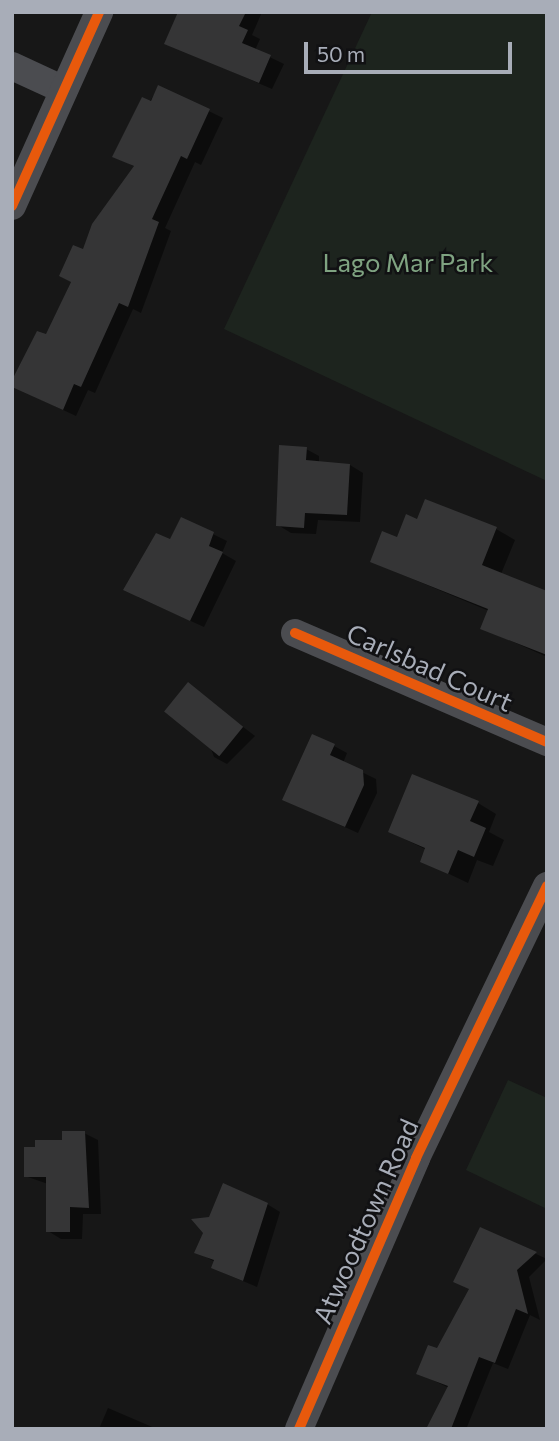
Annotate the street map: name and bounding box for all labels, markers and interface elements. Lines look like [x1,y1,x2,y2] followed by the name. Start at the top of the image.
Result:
[307,28,515,72] scale bar
[317,41,365,66] text: 50 m
[323,246,493,278] park label: Lago Mar Park
[342,617,518,717] street label: Carlsbad Court
[306,1114,424,1328] street label: Atwoodtown Road

